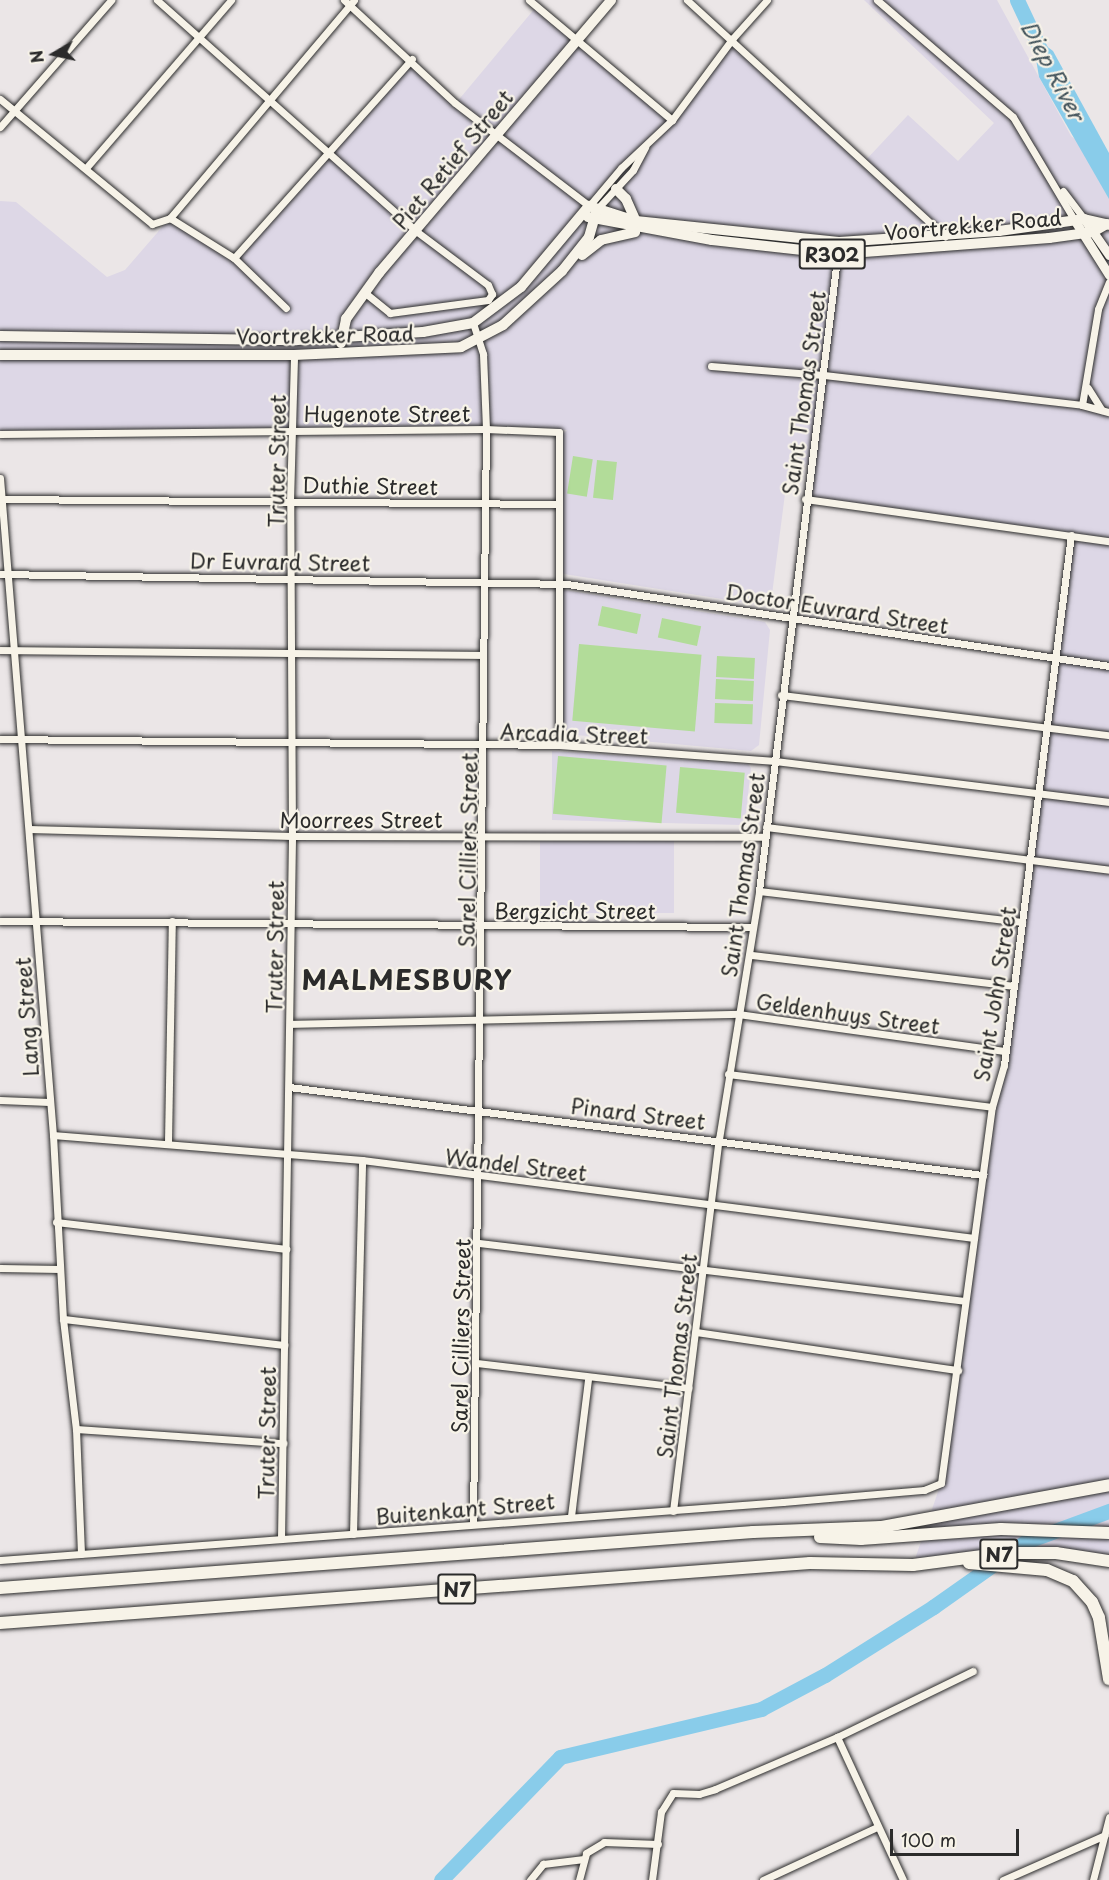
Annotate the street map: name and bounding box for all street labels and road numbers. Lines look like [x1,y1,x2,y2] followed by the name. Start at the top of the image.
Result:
[387,85,517,233] street label: Piet Retief Street
[883,204,1063,244] street label: Voortrekker Road
[798,237,866,271] road number: R302
[776,288,830,498] street label: Saint Thomas Street
[236,320,414,348] street label: Voortrekker Road
[262,394,290,528] street label: Truter Street
[304,400,470,426] street label: Hugenote Street
[301,471,439,499] street label: Duthie Street
[189,547,371,575] street label: Dr Euvrard Street
[723,578,951,638] street label: Doctor Euvrard Street
[499,718,649,748] street label: Arcadia Street
[453,751,481,949] street label: Sarel Cilliers Street
[715,770,769,980] street label: Saint Thomas Street
[279,806,443,832] street label: Moorrees Street
[260,880,288,1014] street label: Truter Street
[493,897,657,923] street label: Bergzicht Street
[968,904,1020,1084] street label: Saint John Street
[9,957,43,1077] street label: Lang Street
[754,988,942,1038] street label: Geldenhuys Street
[569,1092,707,1134] street label: Pinard Street
[443,1143,589,1185] street label: Wandel Street
[446,1237,474,1435] street label: Sarel Cilliers Street
[651,1251,701,1461] street label: Saint Thomas Street
[252,1366,280,1500] street label: Truter Street
[374,1488,556,1528] street label: Buitenkant Street
[978,1537,1020,1571] road number: N7
[436,1572,478,1606] road number: N7

